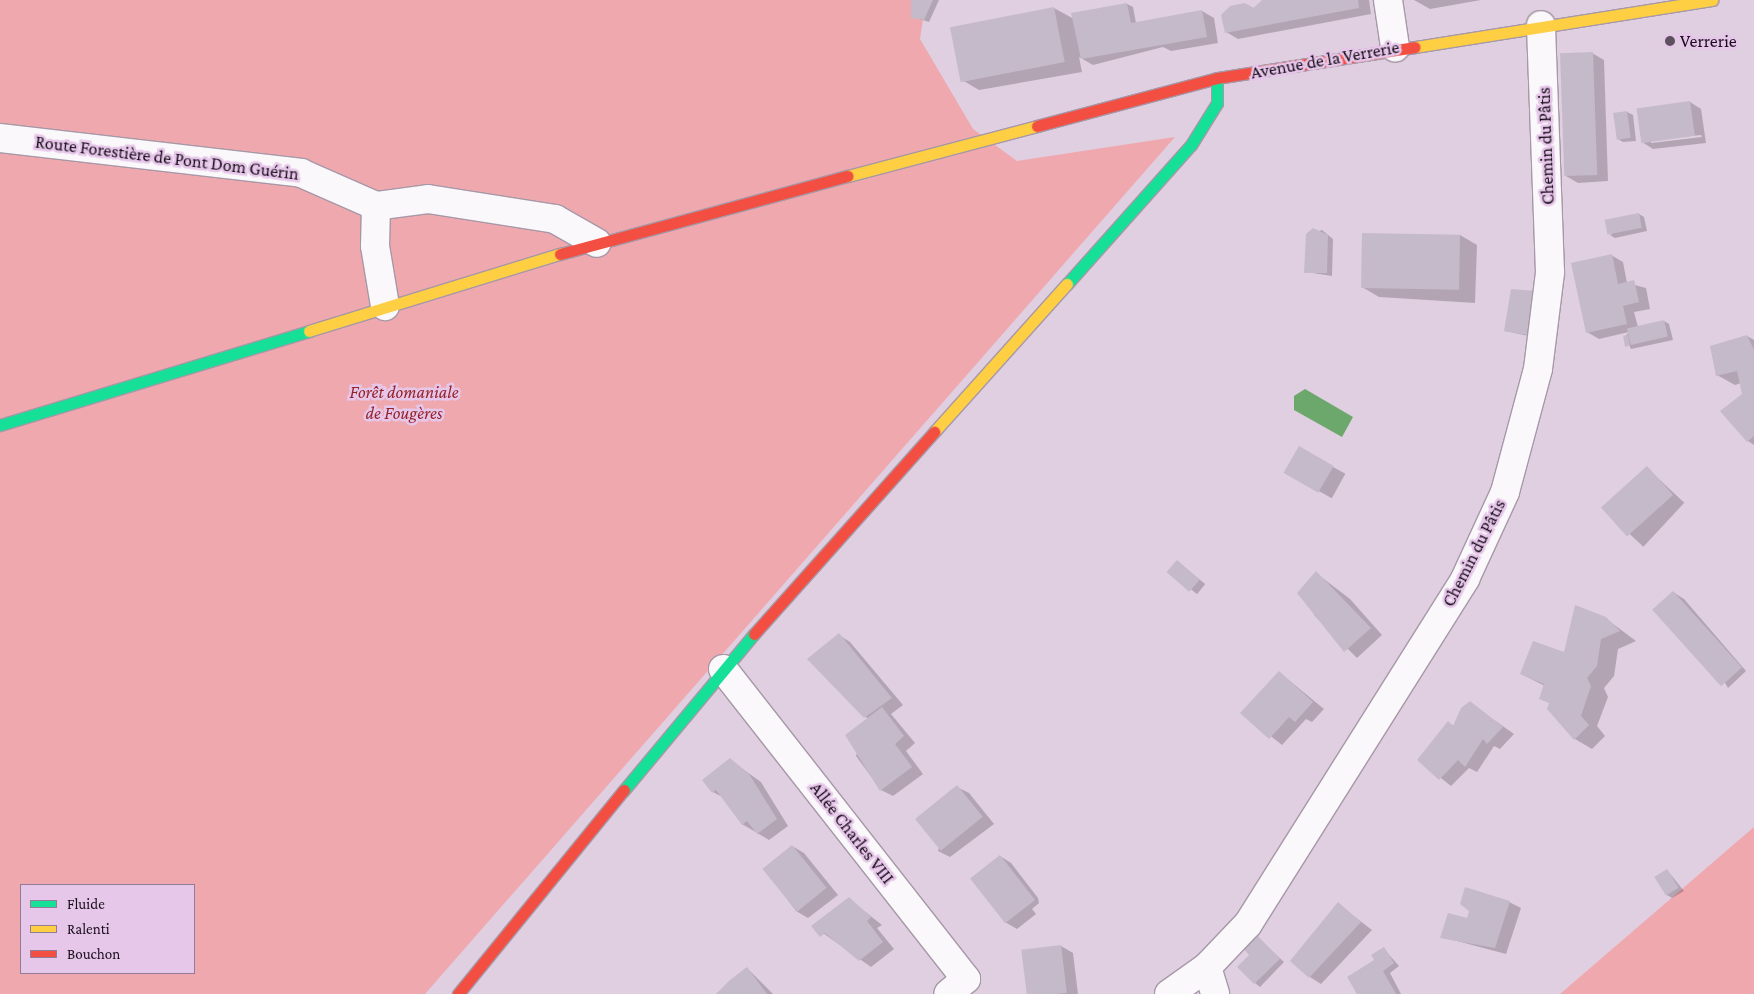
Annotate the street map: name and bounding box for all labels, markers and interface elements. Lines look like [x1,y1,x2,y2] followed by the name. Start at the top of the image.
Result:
[1680,30,1737,52] place label: Verrerie
[1664,35,1676,47] marker: Verrerie
[1249,36,1401,84] street label: Avenue de la Verrerie
[1533,87,1559,205] street label: Chemin du Pâtis
[34,131,300,185] street label: Route Forestière de Pont Dom Guérin
[349,382,459,424] park label: Forêt domaniale de Fougères
[1438,496,1510,610] street label: Chemin du Pâtis
[805,778,899,888] street label: Allée Charles VIII
[20,884,195,974] legend
[67,896,105,912] text: Fluide
[67,921,110,937] text: Ralenti
[67,946,120,962] text: Bouchon

